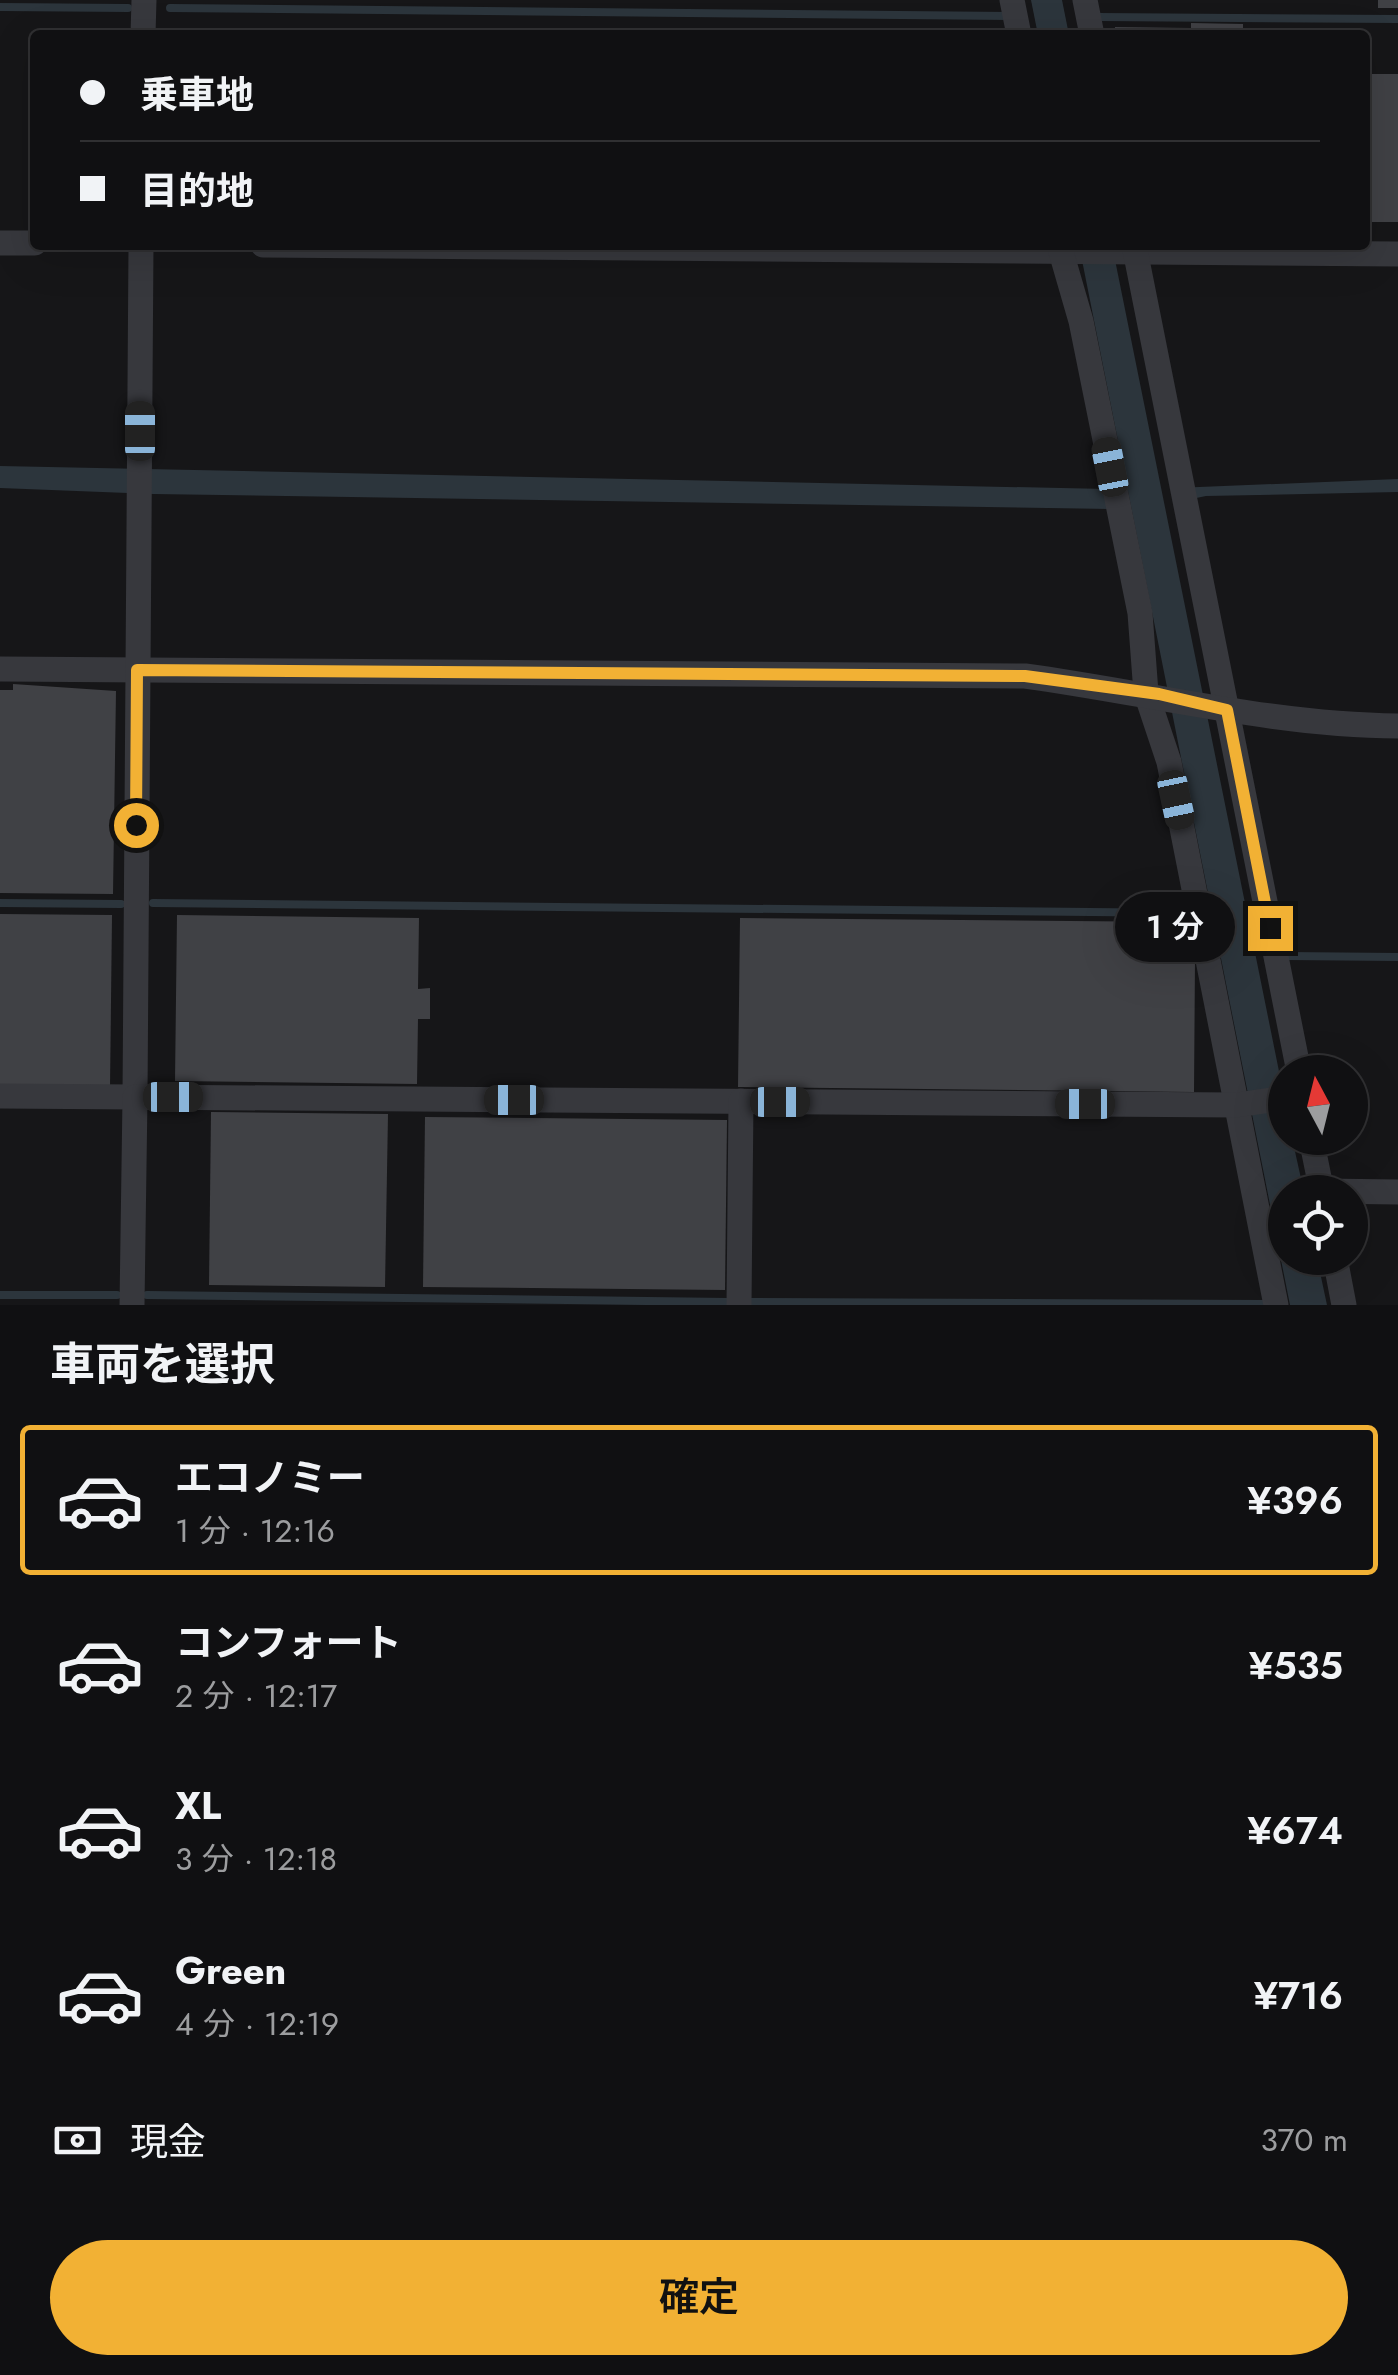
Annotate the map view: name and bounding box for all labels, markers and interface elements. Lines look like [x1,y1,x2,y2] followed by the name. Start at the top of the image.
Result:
[140,67,254,122] text: 乗車地
[140,163,254,218] text: 目的地
[125,401,155,461] car
[1090,435,1130,499] car
[1155,768,1197,832] car
[114,803,159,848] route start
[1115,893,1235,963] callout: 1 分
[1146,904,1204,950] text: 1 分
[1248,906,1293,951] route end
[1268,1055,1368,1155] north arrow
[1268,1055,1368,1275] map controls
[143,1082,203,1112] car
[484,1085,544,1115] car
[750,1087,810,1117] car
[1055,1089,1115,1119] car
[1268,1175,1368,1275] button: locate
[50,1332,275,1397] text: 車両を選択
[175,1450,365,1505] text: エコノミー
[55,1455,145,1545] icon: car
[1247,1473,1343,1528] text: ¥396
[175,1508,335,1554] text: 1 分 · 12:16
[175,1615,402,1670] text: コンフォート
[55,1620,145,1710] icon: car
[1249,1638,1343,1693] text: ¥535
[175,1673,337,1719] text: 2 分 · 12:17
[175,1778,221,1833] text: XL
[55,1785,145,1875] icon: car
[1247,1803,1343,1858] text: ¥674
[175,1836,337,1882] text: 3 分 · 12:18
[175,1943,286,1998] text: Green
[55,1950,145,2040] icon: car
[1254,1968,1343,2023] text: ¥716
[175,2001,339,2047] text: 4 分 · 12:19
[50,2113,105,2168] icon: cash
[130,2114,206,2169] text: 現金
[1260,2117,1348,2163] text: 370 m
[50,2240,1348,2355] button: 確定

